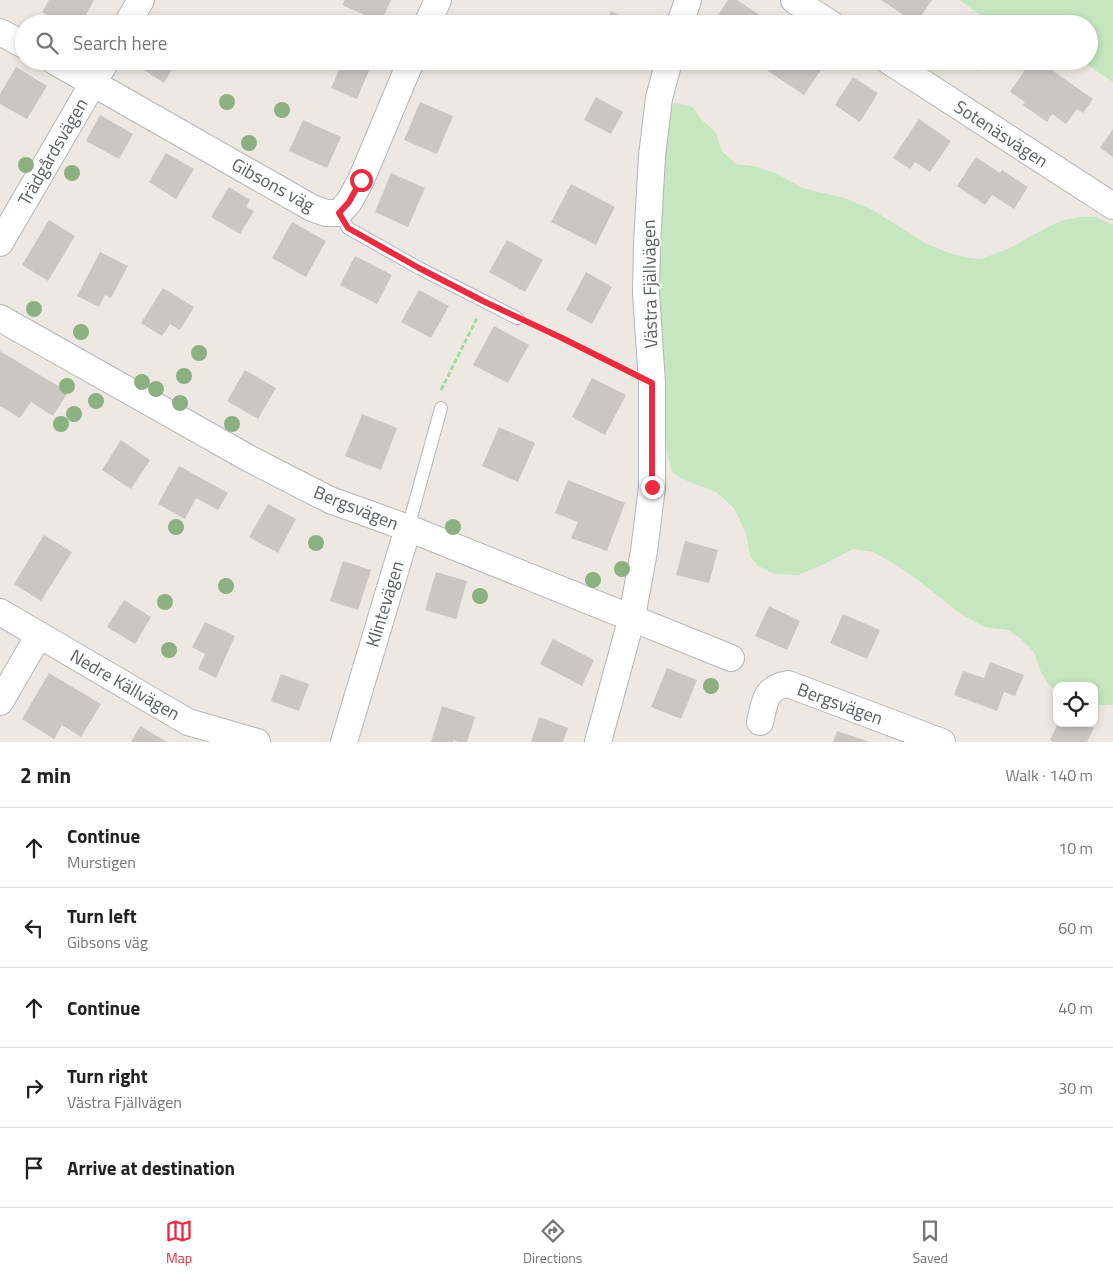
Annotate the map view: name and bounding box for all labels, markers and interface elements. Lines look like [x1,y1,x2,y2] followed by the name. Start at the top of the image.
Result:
[15,15,1098,70] search box
[73,28,167,57] text: Search here
[33,29,61,57] icon: search
[11,93,94,211] street label: Trädgårdsvägen
[949,93,1054,174] street label: Sotenäsvägen
[227,151,320,218] street label: Gibsons väg
[350,169,373,192] route start
[635,219,664,349] street label: Västra Fjällvägen
[641,476,664,499] route end
[310,478,403,537] street label: Bergsvägen
[359,557,410,650] street label: Klintevägen
[65,642,185,727] street label: Nedre Källvägen
[794,676,887,731] street label: Bergsvägen
[1053,682,1098,727] map controls
[1053,682,1098,727] button: locate
[20,759,71,791] text: 2 min
[1005,763,1093,787] text: Walk · 140 m
[67,821,140,850] text: Continue
[20,834,48,862] icon: ahead
[1058,836,1093,860] text: 10 m
[67,850,136,874] text: Murstigen
[67,901,137,930] text: Turn left
[20,914,48,942] icon: left
[1058,916,1093,940] text: 60 m
[67,930,148,954] text: Gibsons väg
[67,993,140,1022] text: Continue
[20,994,48,1022] icon: ahead
[1058,996,1093,1020] text: 40 m
[67,1061,148,1090] text: Turn right
[20,1074,48,1102] icon: right
[1058,1076,1093,1100] text: 30 m
[67,1090,182,1114] text: Västra Fjällvägen
[67,1153,235,1182] text: Arrive at destination
[20,1154,48,1182] icon: arrive
[165,1217,193,1268] tab: Map
[523,1217,582,1268] tab: Directions
[912,1217,948,1268] tab: Saved

